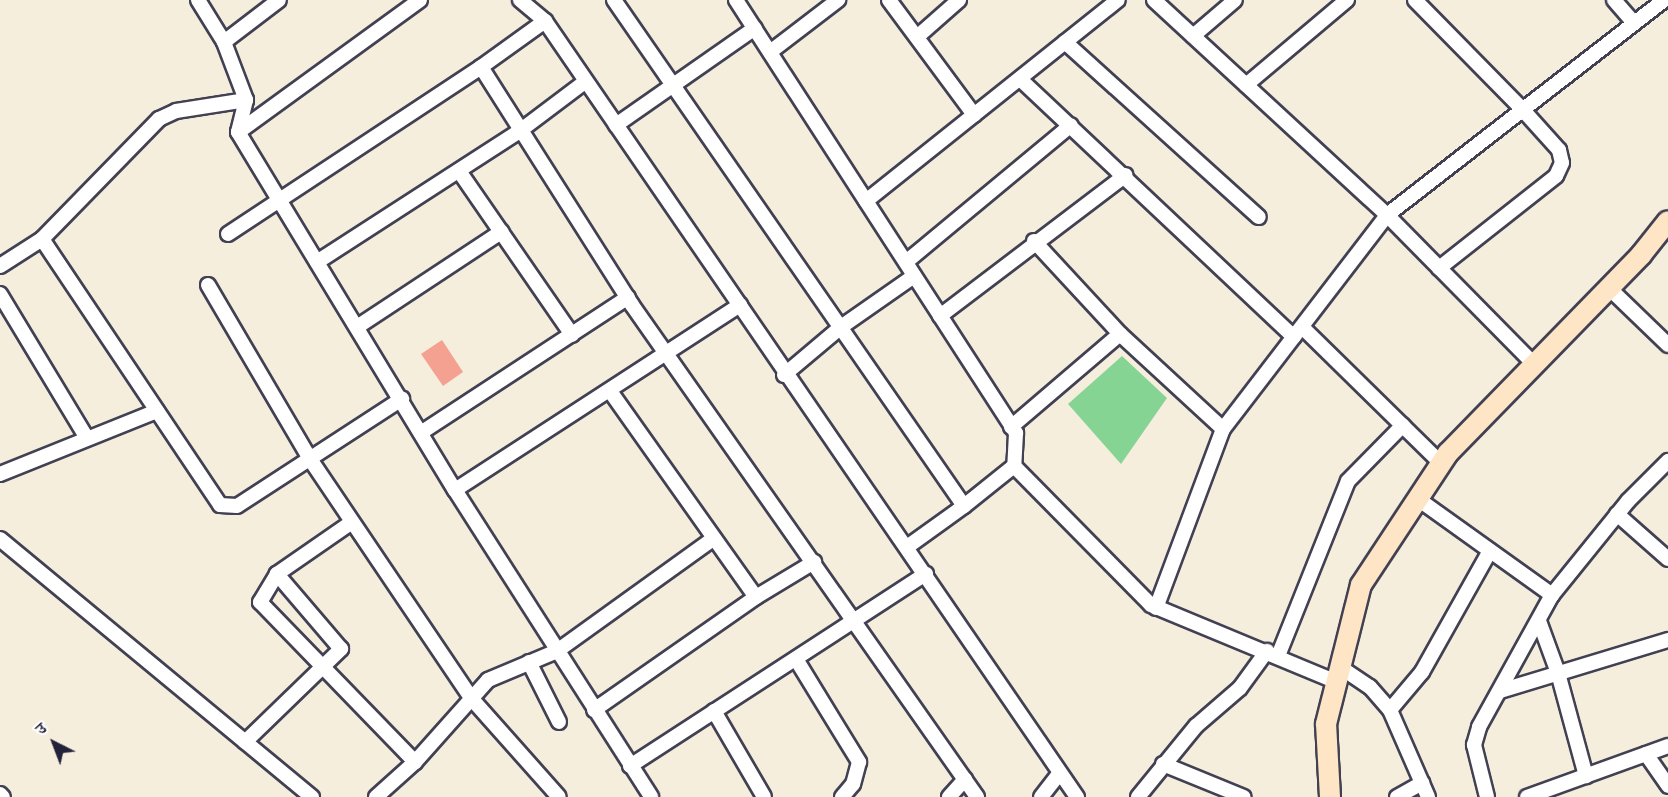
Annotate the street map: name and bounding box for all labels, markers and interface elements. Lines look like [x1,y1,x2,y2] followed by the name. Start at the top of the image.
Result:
[24,713,84,773] north arrow
[32,719,52,741] text: उ

